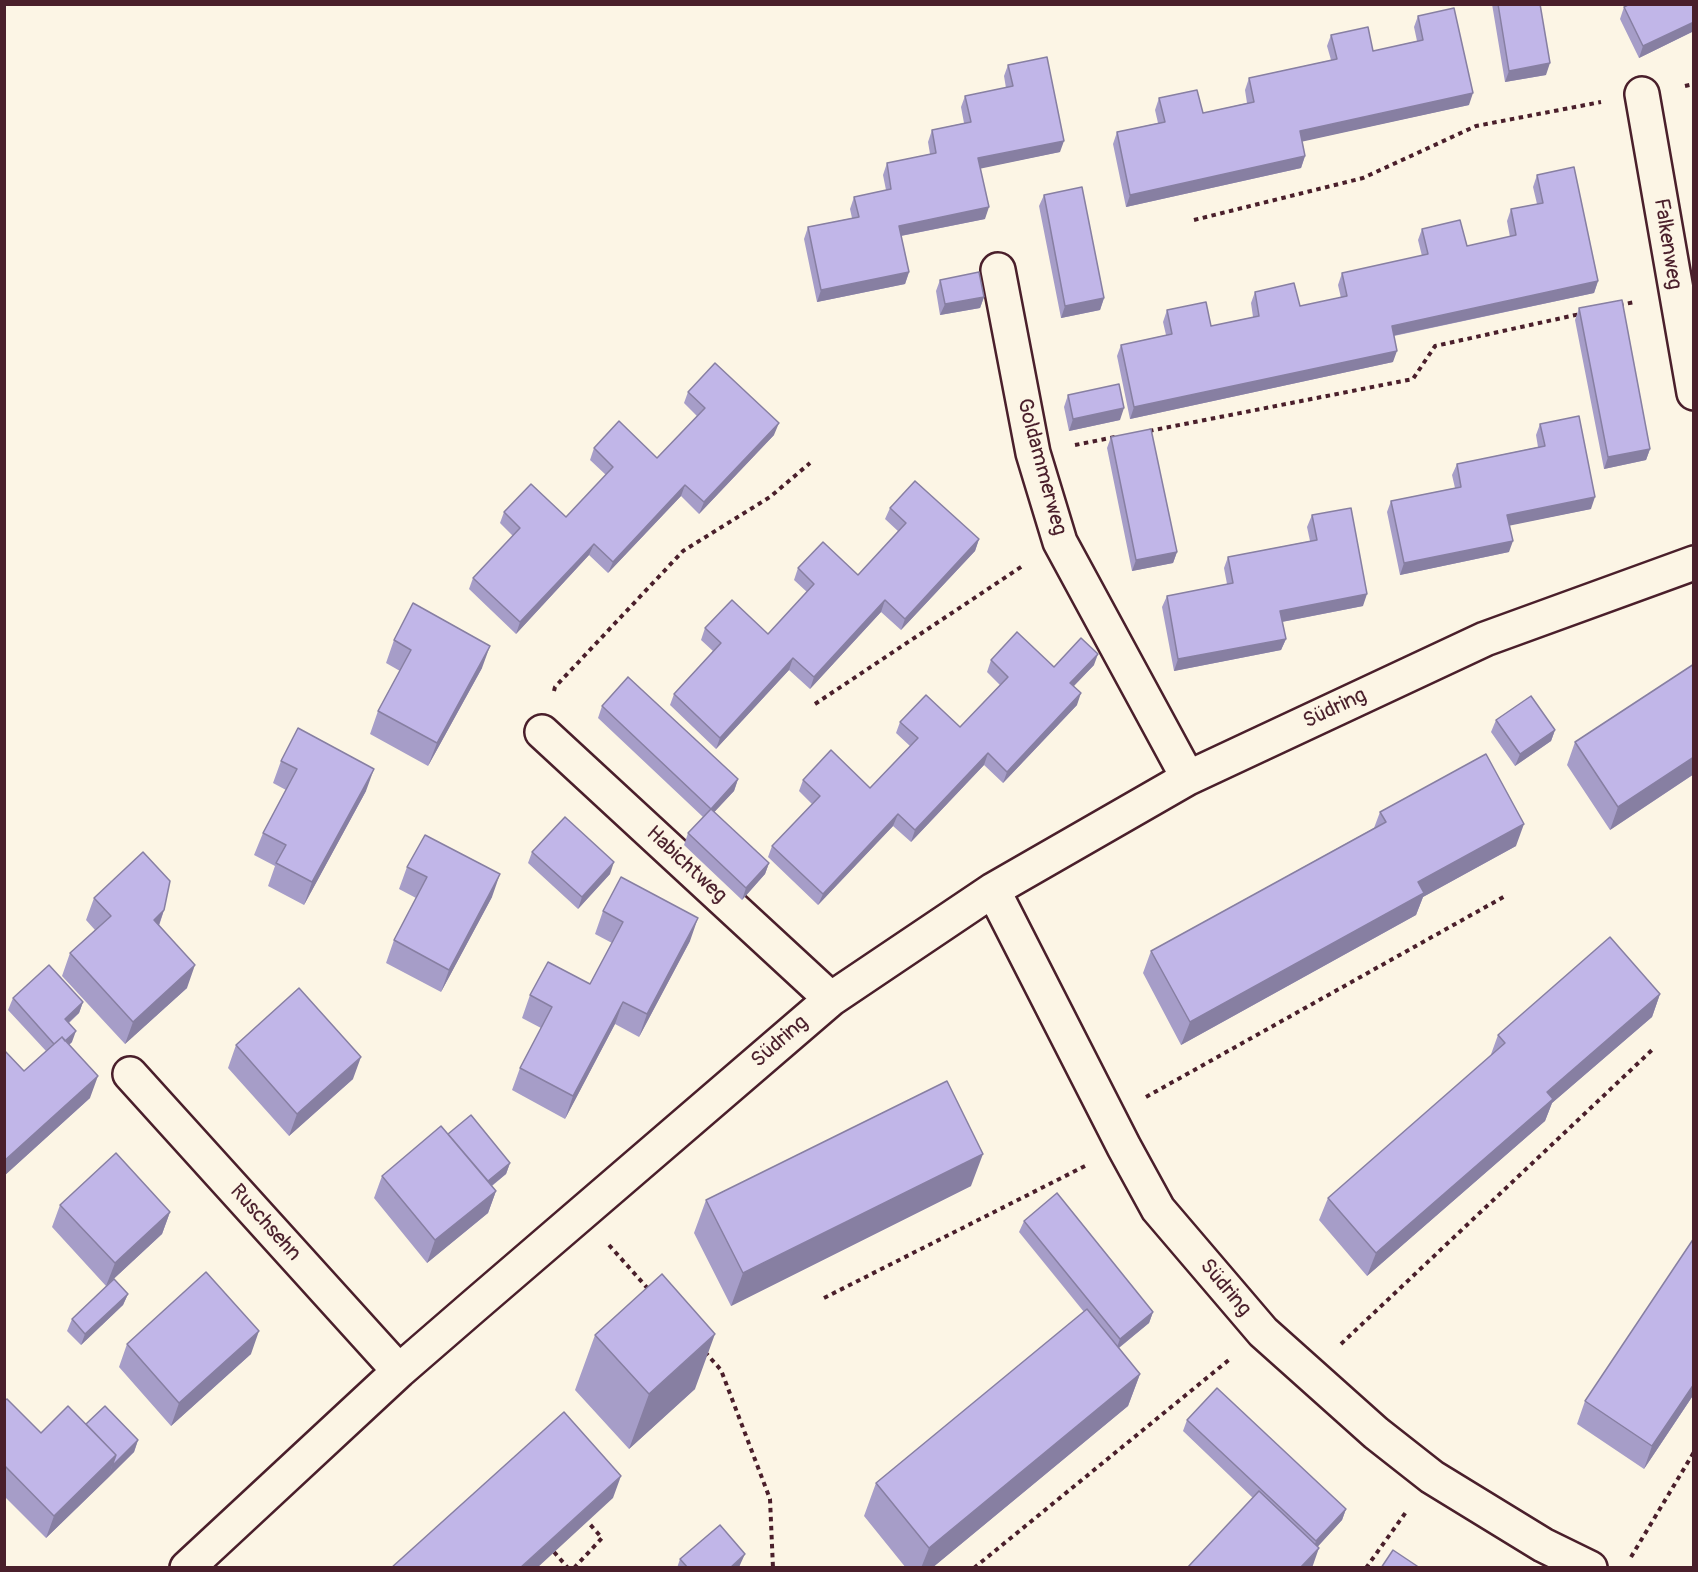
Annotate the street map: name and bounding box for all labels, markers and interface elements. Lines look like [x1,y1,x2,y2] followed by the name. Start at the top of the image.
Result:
[1647,197,1687,291] street label: Falkenweg
[1011,396,1071,538] street label: Goldammerweg
[1299,683,1371,735] street label: Südring
[640,821,732,909] street label: Habichtweg
[746,1011,814,1073] street label: Südring
[224,1180,306,1266] street label: Ruschsehn
[1194,1254,1256,1322] street label: Südring

